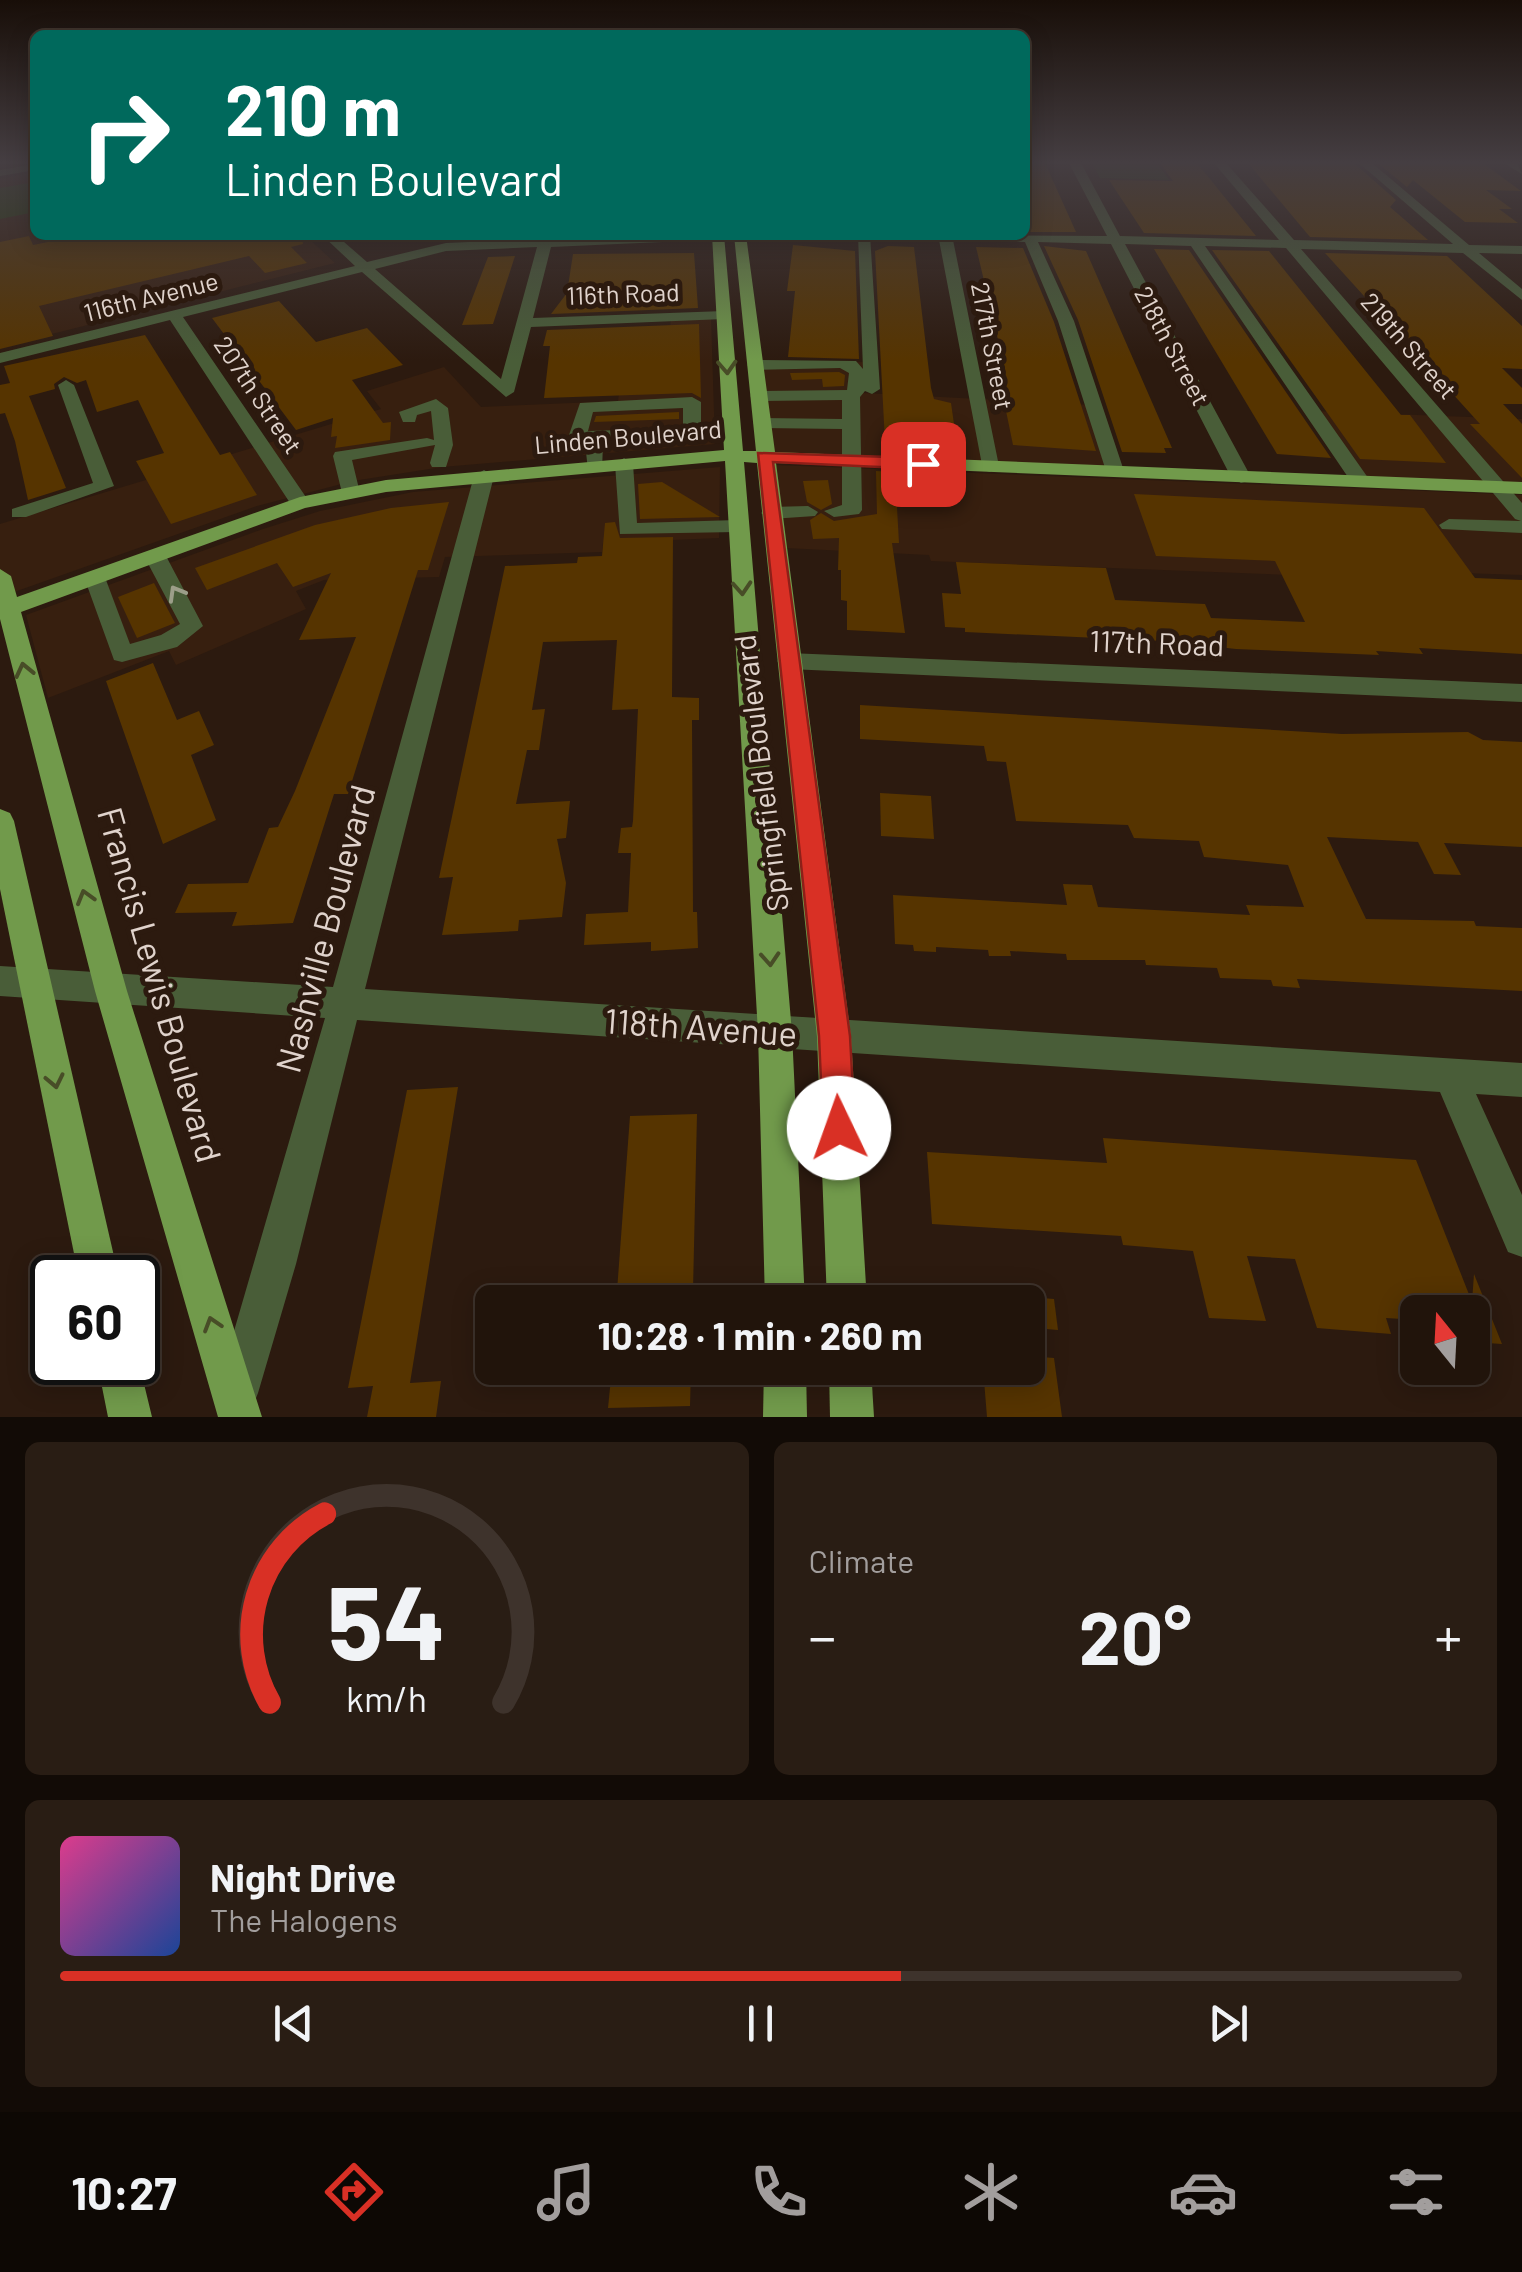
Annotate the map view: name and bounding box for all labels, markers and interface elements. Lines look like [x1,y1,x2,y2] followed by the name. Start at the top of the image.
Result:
[225,66,401,150] text: 210 m
[60,70,190,200] icon: right
[225,151,563,205] text: Linden Boulevard
[80,265,221,327] street label: 116th Avenue
[566,276,680,310] street label: 116th Road
[966,279,1020,412] street label: 217th Street
[1129,281,1217,410] street label: 218th Street
[1356,286,1464,404] street label: 219th Street
[209,330,309,459] street label: 207th Street
[716,360,737,376] one-way arrow
[533,413,723,459] street label: Linden Boulevard
[881,422,966,507] pin
[896,437,951,492] icon: arrive
[731,580,752,596] one-way arrow
[168,586,188,604] one-way arrow
[1089,622,1225,662] street label: 117th Road
[725,633,795,914] street label: Springfield Boulevard
[15,662,36,679] one-way arrow
[265,780,383,1077] street label: Nashville Boulevard
[90,802,232,1167] street label: Francis Lewis Boulevard
[75,889,96,906] one-way arrow
[759,952,780,968] one-way arrow
[604,998,799,1054] street label: 118th Avenue
[44,1072,65,1089] one-way arrow
[787,1076,891,1180] position arrow
[30,1255,160,1385] speed limit sign: 60
[1400,1295,1490,1385] north arrow
[1400,1295,1490,1385] map controls
[598,1312,922,1358] text: 10:28 · 1 min · 260 m
[203,1316,224,1333] one-way arrow
[809,1541,914,1579] text: Climate
[327,1556,446,1681] text: 54
[1079,1590,1192,1680] text: 20°
[809,1602,836,1668] text: −
[1434,1602,1462,1668] text: +
[346,1676,427,1719] text: km/h
[210,1854,396,1900] text: Night Drive
[210,1900,398,1938] text: The Halogens
[266,1996,321,2051] icon: previous
[733,1996,788,2051] icon: pause
[1201,1996,1256,2051] icon: next
[319,2157,389,2227] icon: directions
[531,2157,601,2227] icon: music
[744,2157,814,2227] icon: phone
[956,2157,1026,2227] icon: climate
[1168,2157,1238,2227] icon: car
[1381,2157,1451,2227] icon: filters
[71,2165,177,2219] text: 10:27

